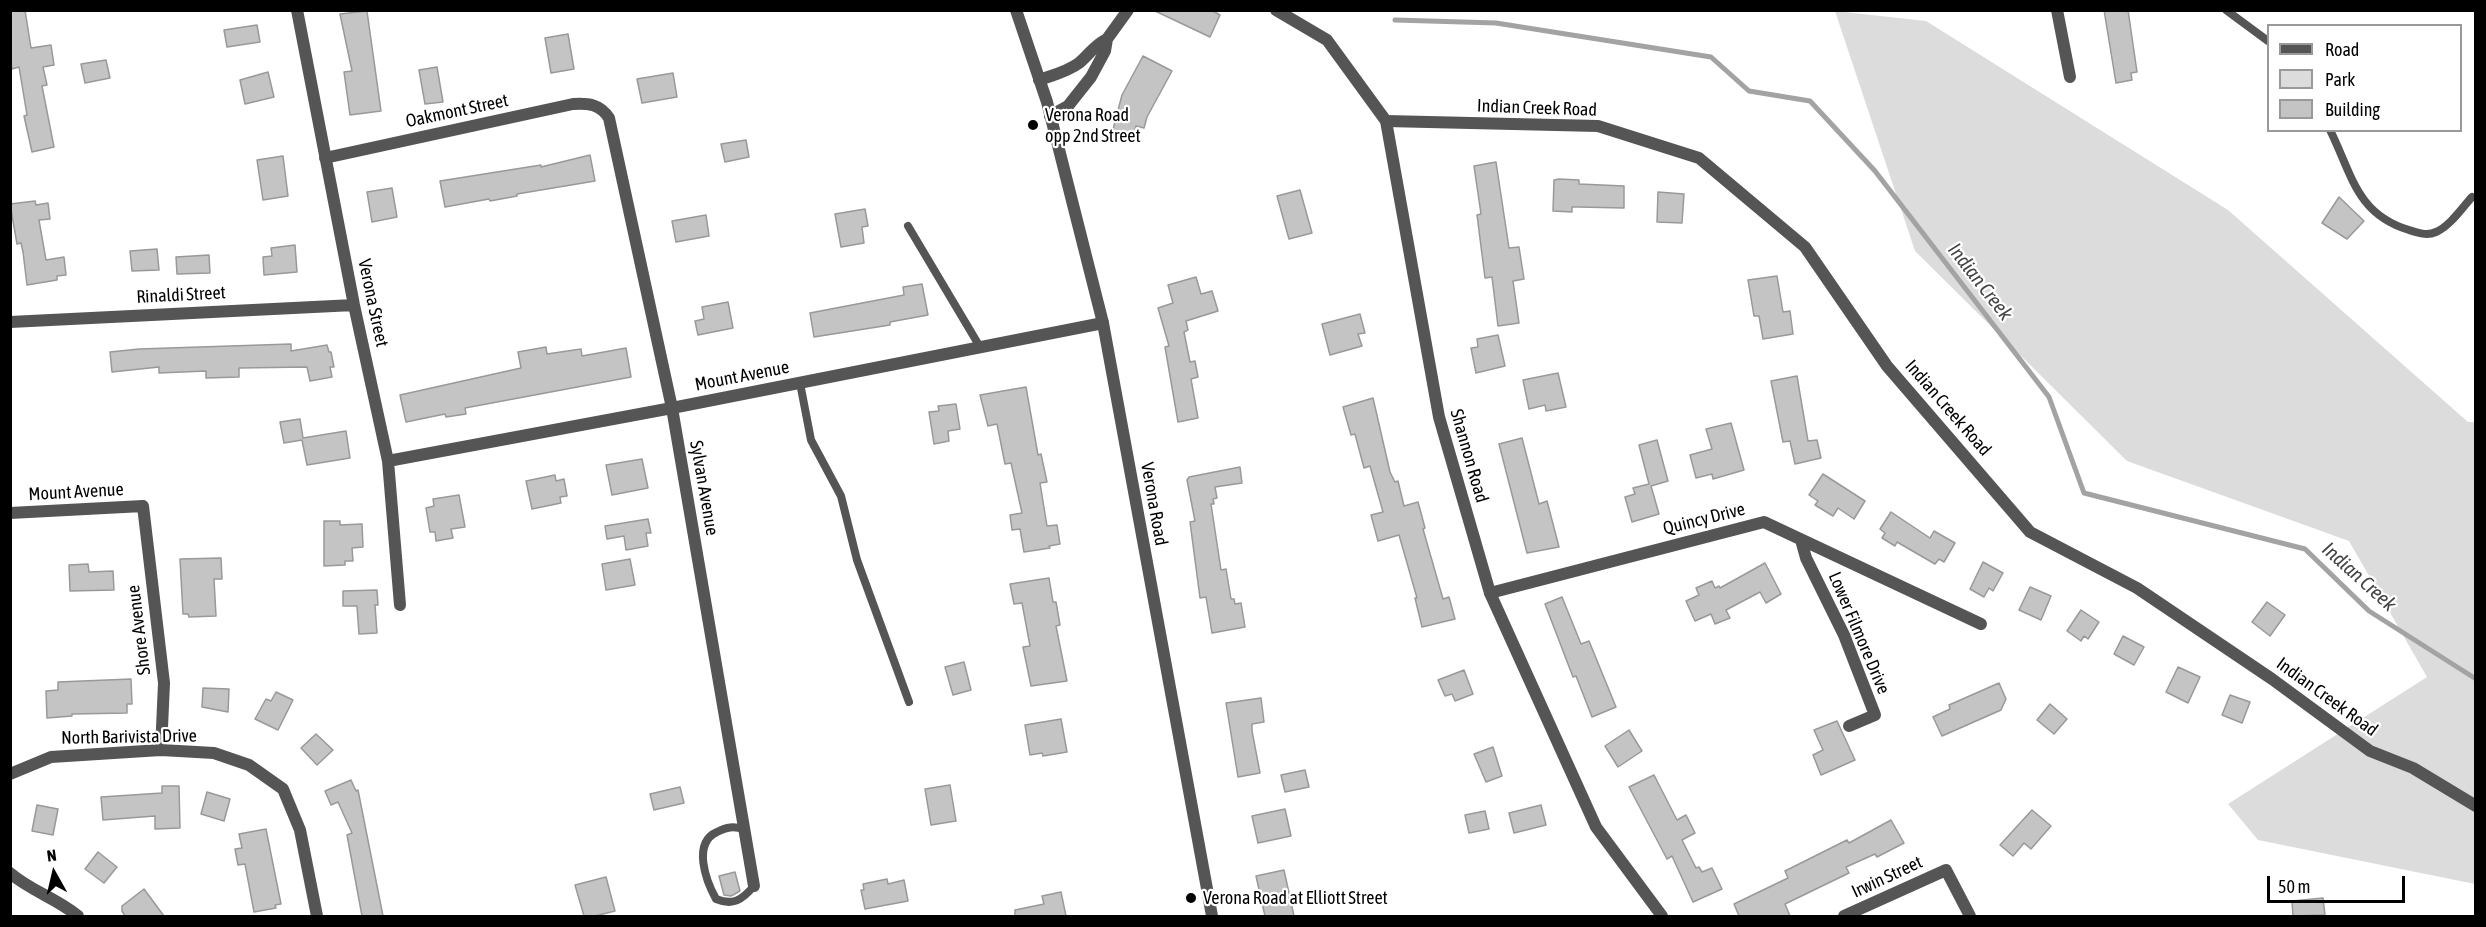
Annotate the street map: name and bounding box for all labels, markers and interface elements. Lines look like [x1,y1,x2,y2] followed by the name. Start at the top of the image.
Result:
[2267,24,2462,132] legend
[2325,39,2359,60] text: Road
[2325,69,2355,90] text: Park
[404,90,510,132] street label: Oakmont Street
[1477,95,1597,121] street label: Indian Creek Road
[2325,99,2380,120] text: Building
[1045,104,1141,146] place label: Verona Road opp 2nd Street
[1026,118,1040,132] marker: Verona Road opp 2nd Street
[1942,239,2018,325] water label: Indian Creek
[353,257,393,349] street label: Verona Street
[136,282,226,308] street label: Rinaldi Street
[693,356,791,396] street label: Mount Avenue
[1900,356,1996,460] street label: Indian Creek Road
[1445,407,1493,505] street label: Shannon Road
[685,439,723,537] street label: Sylvan Avenue
[1136,461,1172,547] street label: Verona Road
[28,479,124,505] street label: Mount Avenue
[1661,498,1747,540] street label: Quincy Drive
[2317,537,2401,617] water label: Indian Creek
[1824,569,1894,697] street label: Lower Filmore Drive
[123,584,155,676] street label: Shore Avenue
[2272,653,2382,741] street label: Indian Creek Road
[61,725,197,749] street label: North Barivista Drive
[24,843,84,903] north arrow
[46,846,57,865] text: N
[1848,851,1926,903] street label: Irwin Street
[2270,864,2408,902] scale bar
[2278,876,2310,897] text: 50 m
[1203,887,1388,909] place label: Verona Road at Elliott Street
[1184,891,1198,905] marker: Verona Road at Elliott Street

